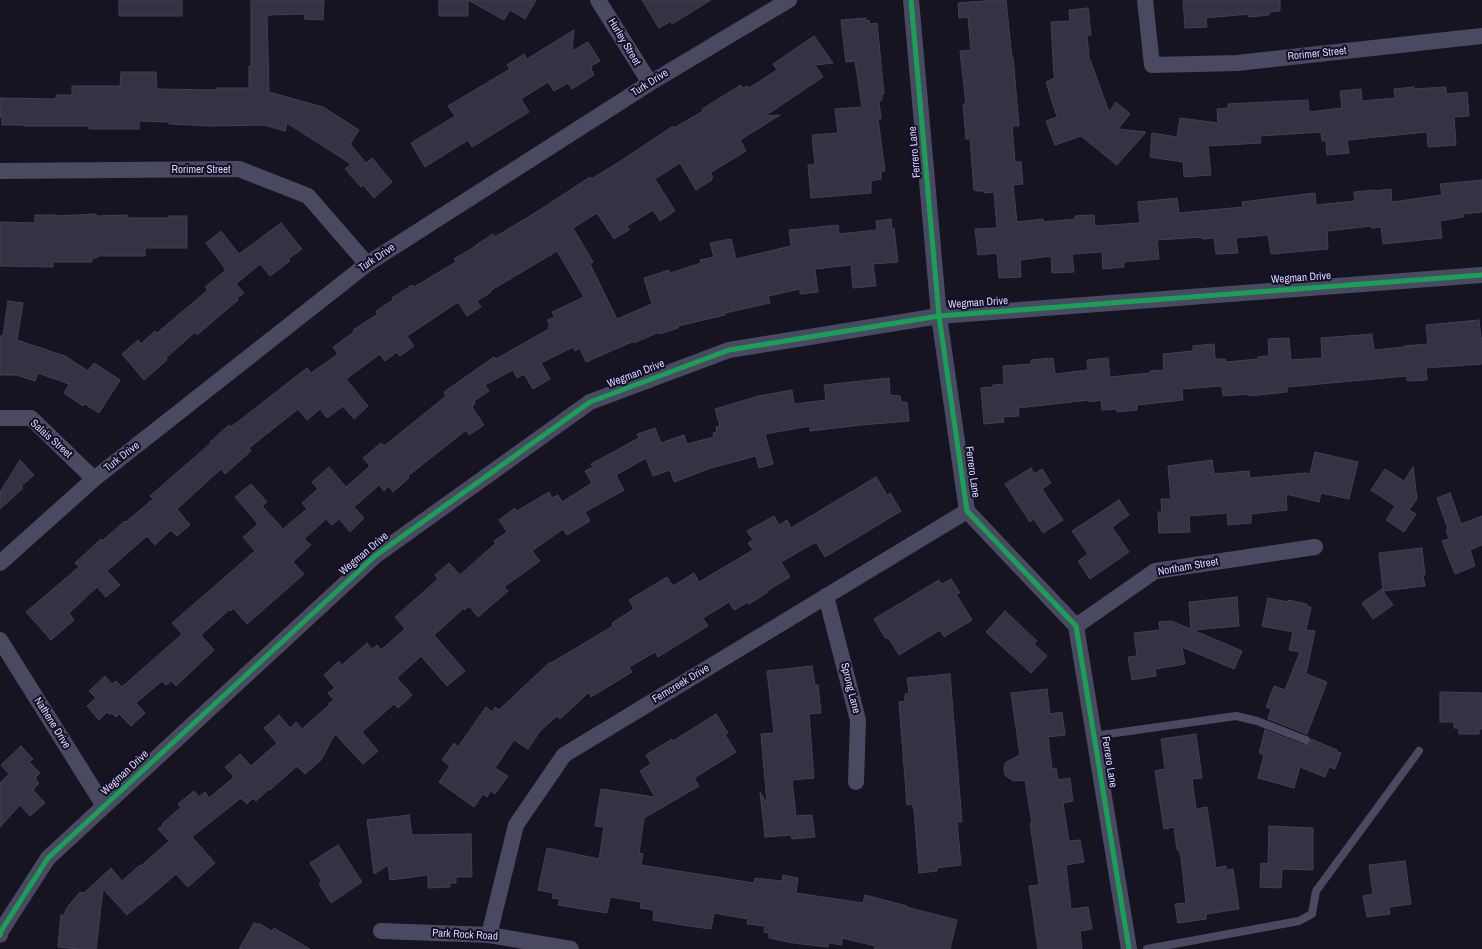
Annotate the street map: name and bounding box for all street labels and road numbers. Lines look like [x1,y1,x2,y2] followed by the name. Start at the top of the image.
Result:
[605,16,643,68] street label: Hurley Street
[1287,44,1347,64] street label: Rorimer Street
[629,66,671,100] street label: Turk Drive
[906,126,924,178] street label: Ferrero Lane
[171,163,231,177] street label: Rorimer Street
[356,241,398,275] street label: Turk Drive
[1271,269,1331,287] street label: Wegman Drive
[948,294,1008,312] street label: Wegman Drive
[606,357,666,391] street label: Wegman Drive
[27,417,75,461] street label: Salais Street
[102,439,142,475] street label: Turk Drive
[962,445,982,499] street label: Ferrero Lane
[337,530,391,578] street label: Wegman Drive
[1157,555,1219,579] street label: Northam Street
[837,661,863,715] street label: Sprong Lane
[650,662,712,706] street label: Ferncreek Drive
[31,695,73,751] street label: Nathene Drive
[1098,735,1120,789] street label: Ferrero Lane
[99,748,151,798] street label: Wegman Drive
[432,927,498,943] street label: Park Rock Road

